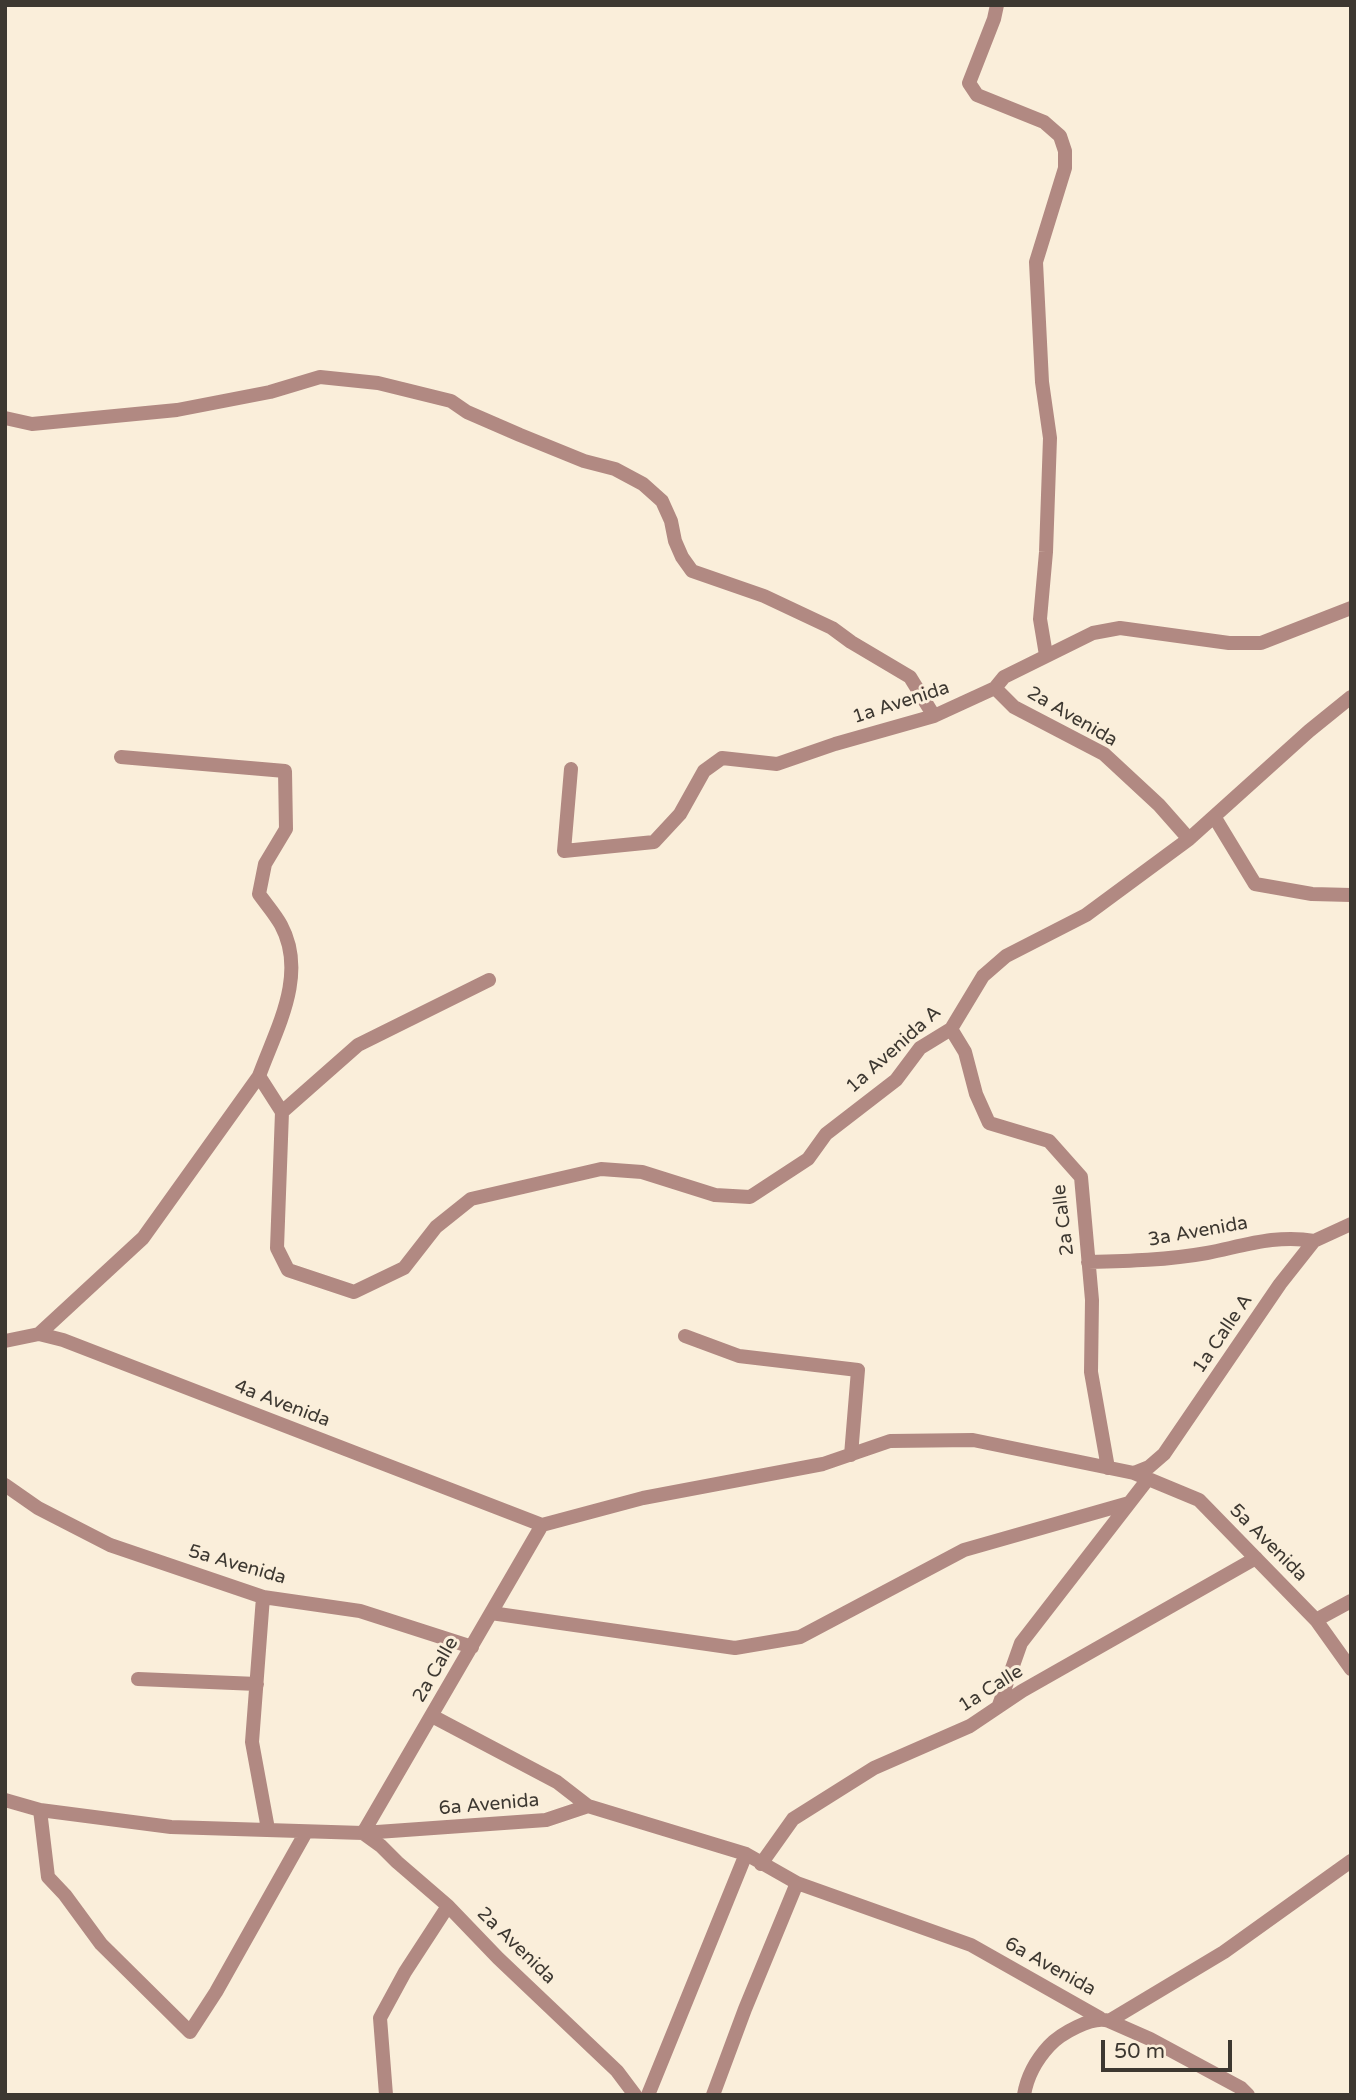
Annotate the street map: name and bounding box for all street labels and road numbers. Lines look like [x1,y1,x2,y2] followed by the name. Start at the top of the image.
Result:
[850,677,952,729] street label: 1a Avenida
[1023,682,1121,752] street label: 2a Avenida
[842,1001,946,1099] street label: 1a Avenida A
[1048,1183,1080,1257] street label: 2a Calle
[1146,1212,1250,1252] street label: 3a Avenida
[1188,1290,1258,1378] street label: 1a Calle A
[231,1375,333,1433] street label: 4a Avenida
[1224,1499,1312,1587] street label: 5a Avenida
[185,1540,289,1590] street label: 5a Avenida
[408,1633,464,1707] street label: 2a Calle
[955,1660,1027,1718] street label: 1a Calle
[438,1789,540,1821] street label: 6a Avenida
[472,1903,560,1989] street label: 2a Avenida
[1000,1933,1100,2001] street label: 6a Avenida

